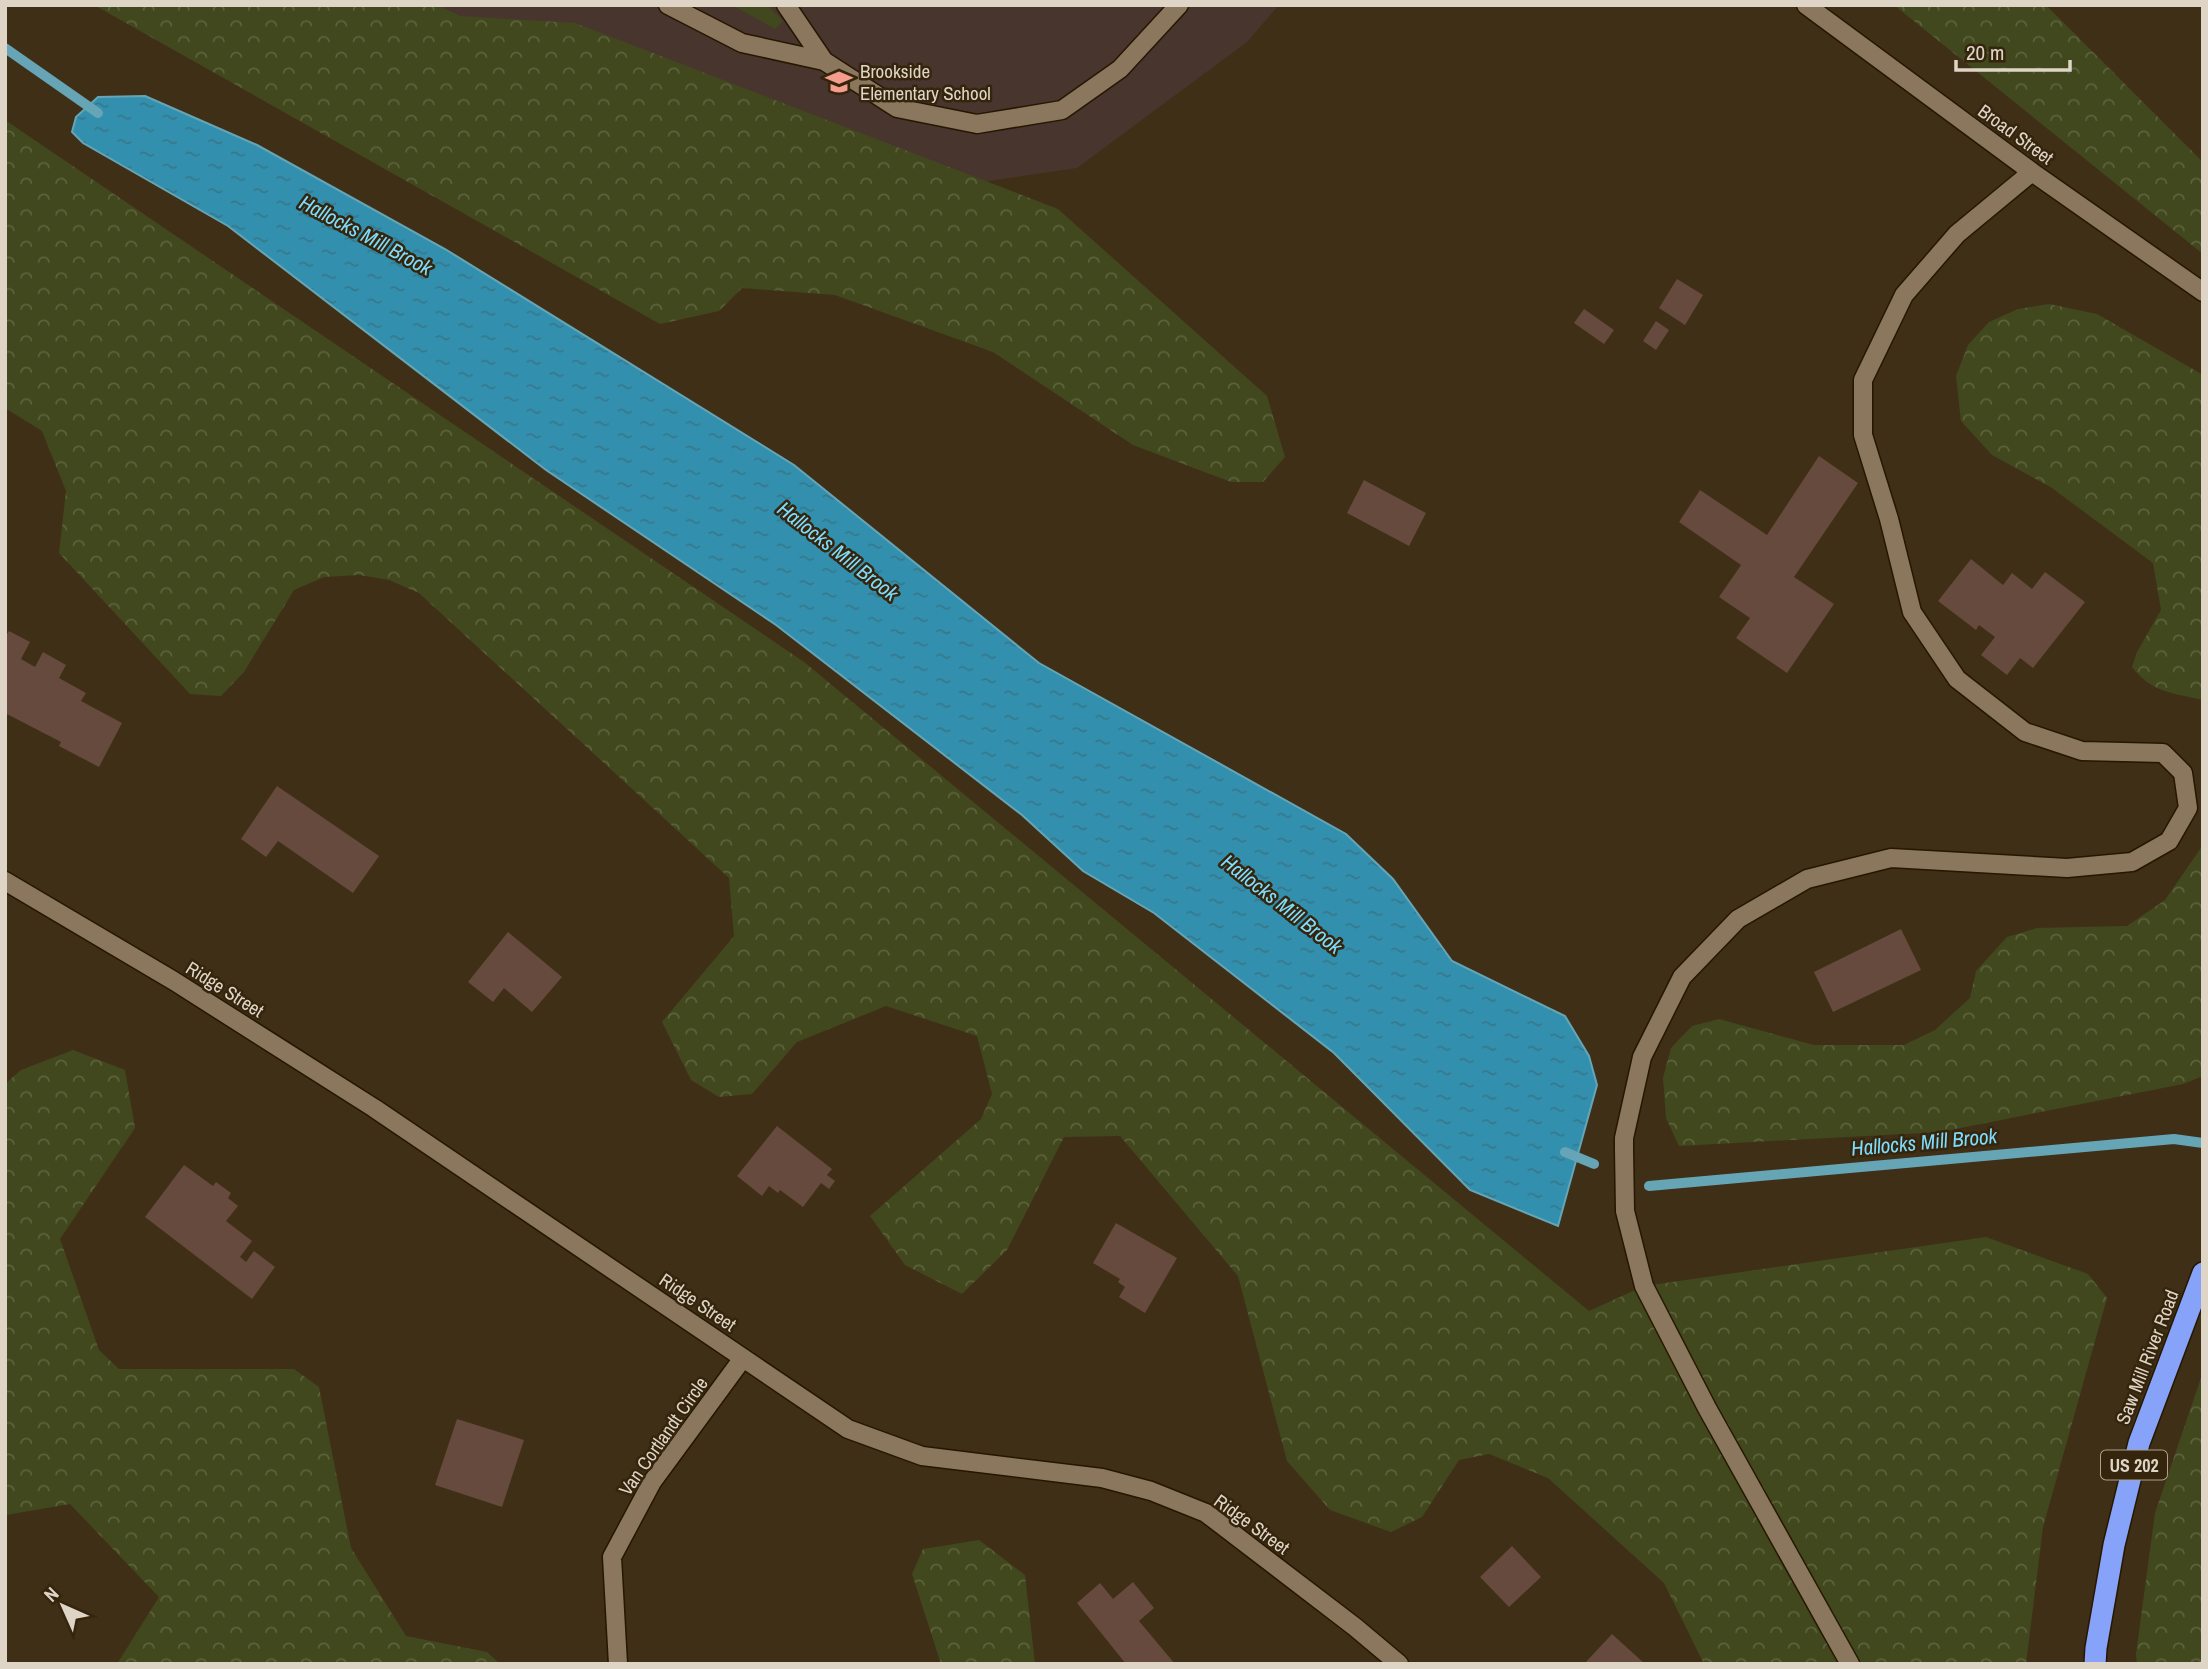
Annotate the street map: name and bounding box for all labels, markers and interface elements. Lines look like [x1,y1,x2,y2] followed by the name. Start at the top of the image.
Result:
[1956,28,2070,72] scale bar
[1966,38,2004,67] text: 20 m
[860,58,991,106] place label: Brookside Elementary School
[824,67,854,97] school or university icon: Brookside Elementary School
[1973,98,2060,171] street label: Broad Street
[295,188,439,283] water label: Hallocks Mill Brook
[771,495,906,608] water label: Hallocks Mill Brook
[1215,848,1350,961] water label: Hallocks Mill Brook
[181,955,270,1024] street label: Ridge Street
[1850,1121,2000,1163] water label: Hallocks Mill Brook
[654,1267,742,1338] street label: Ridge Street
[2109,1286,2185,1428] street label: Saw Mill River Road
[612,1372,714,1500] street label: Van Cortlandt Circle
[2101,1450,2167,1480] road number: US 202
[1209,1488,1296,1561] street label: Ridge Street
[28,1571,98,1641] north arrow
[38,1581,64,1607] text: N

